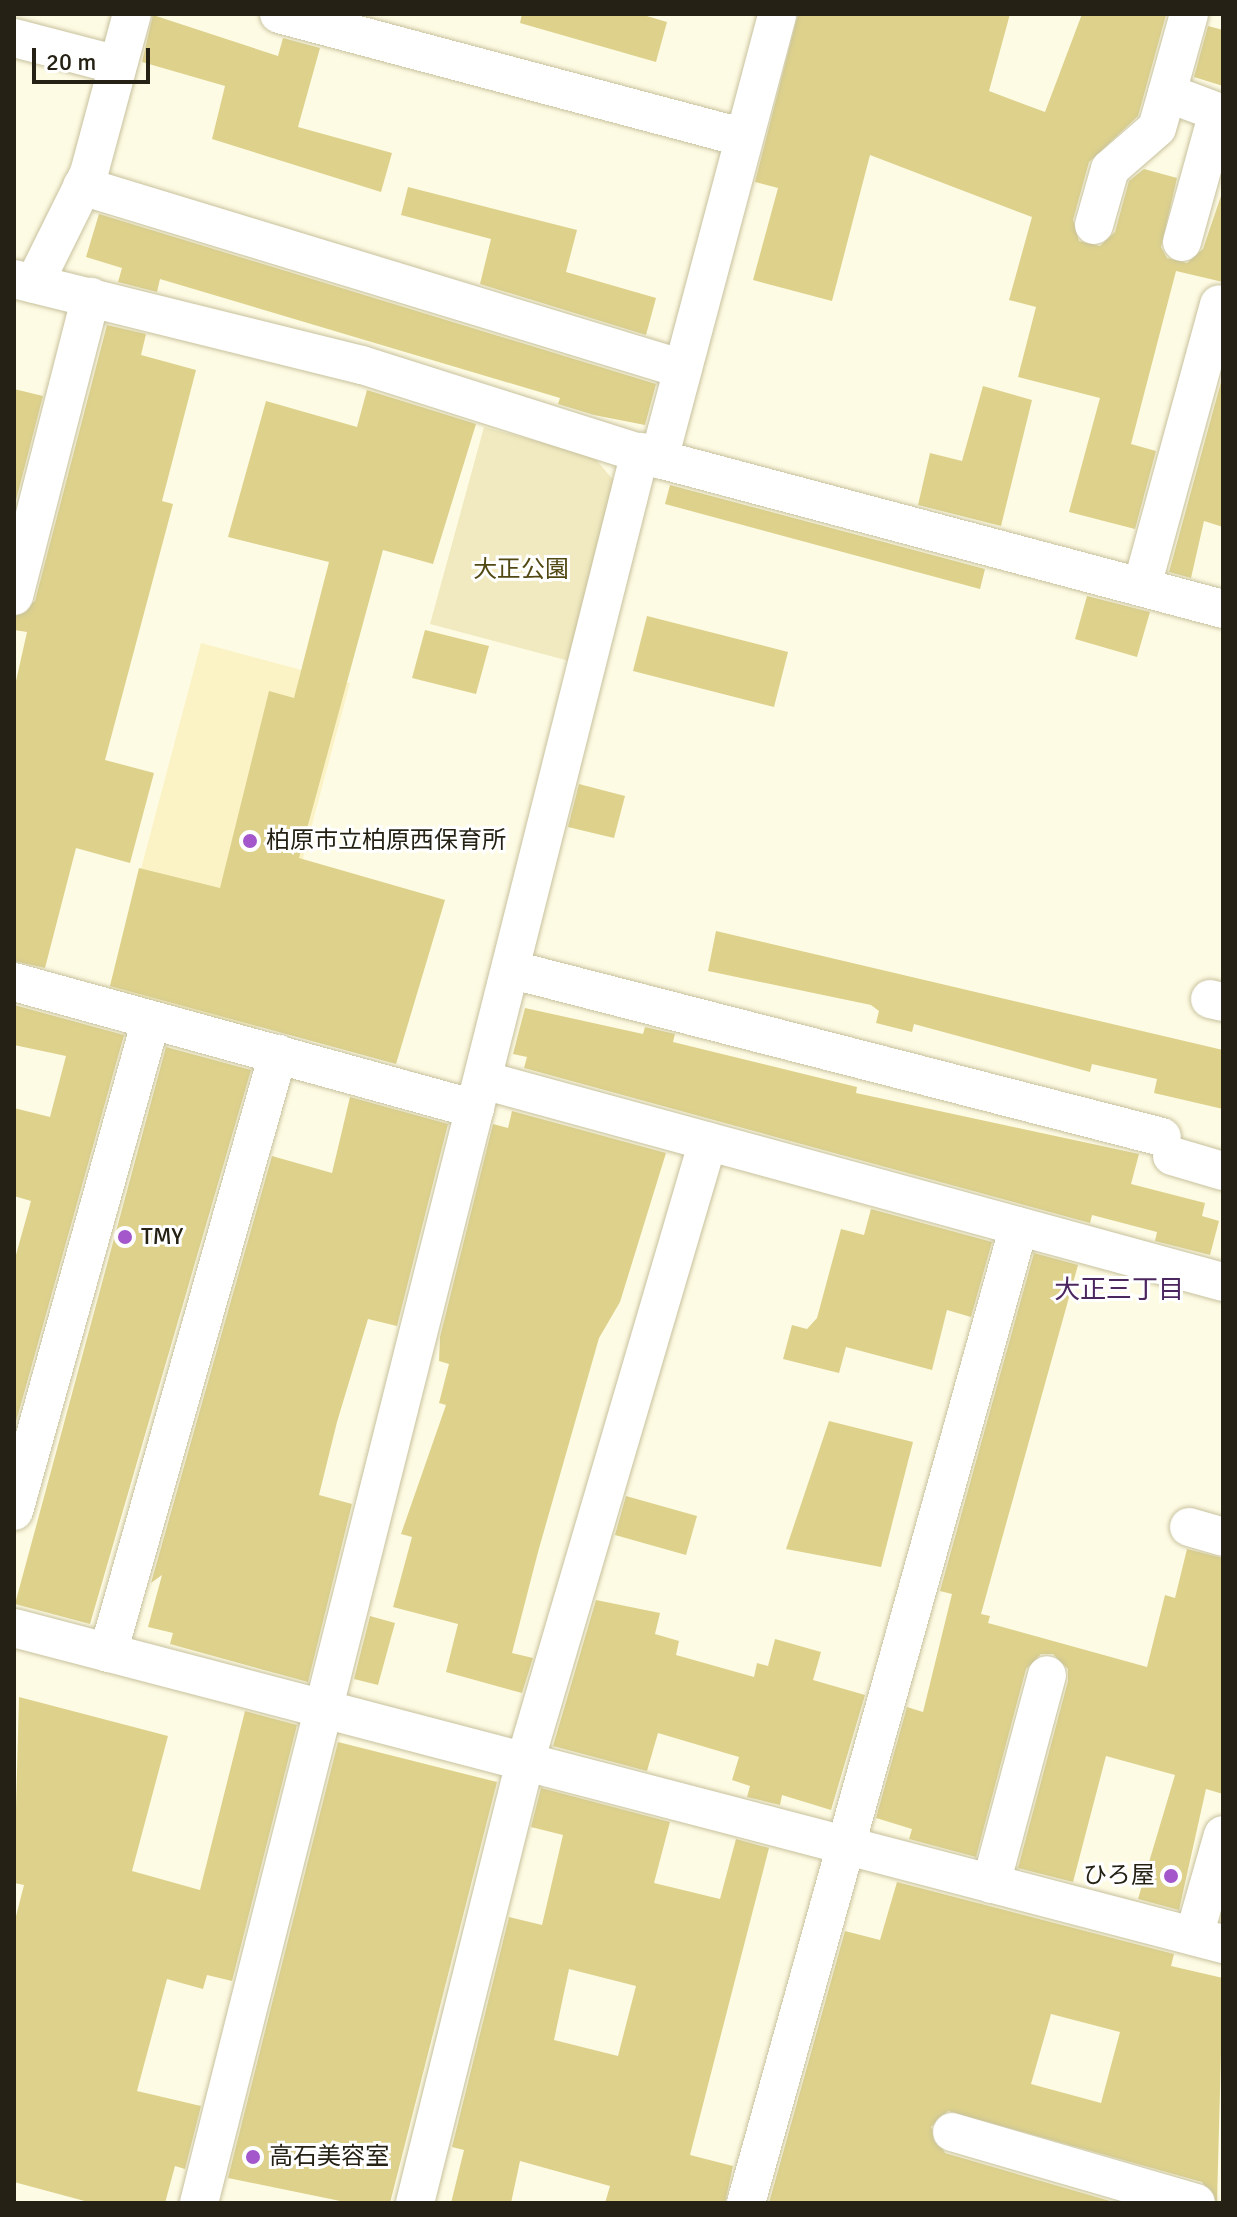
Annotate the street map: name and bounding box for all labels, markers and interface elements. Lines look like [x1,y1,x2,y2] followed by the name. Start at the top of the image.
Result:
[36,32,154,82] scale bar
[46,47,96,77] text: 20 m
[473,556,569,584] park label: 大正公園
[266,827,506,855] place label: 柏原市立柏原西保育所
[241,832,259,850] marker: 柏原市立柏原西保育所
[141,1223,183,1251] place label: TMY
[116,1228,134,1246] marker: TMY
[1054,1275,1184,1307] district label: 大正三丁目
[1083,1862,1155,1890] place label: ひろ屋
[1162,1867,1180,1885] marker: ひろ屋
[269,2143,389,2171] place label: 高石美容室
[244,2148,262,2166] marker: 高石美容室

